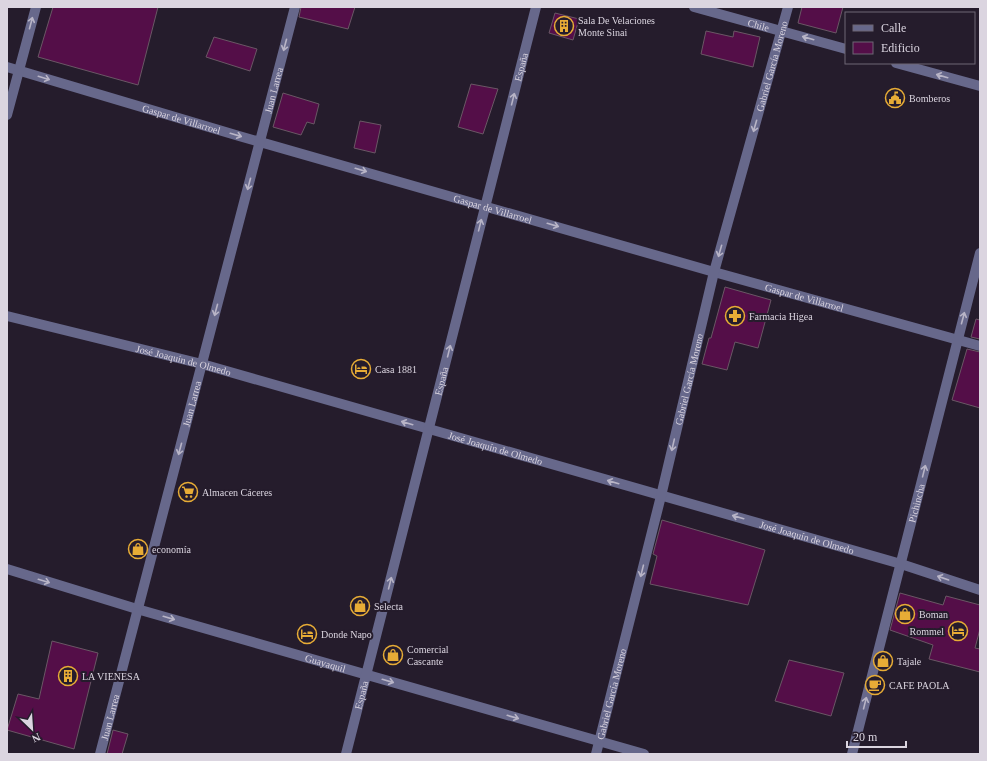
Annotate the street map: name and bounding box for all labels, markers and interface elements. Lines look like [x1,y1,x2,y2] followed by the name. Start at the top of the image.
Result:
[845,12,975,64] legend
[553,15,575,37] building icon: Sala De Velaciones Monte Sinai
[578,15,655,38] place label: Sala De Velaciones Monte Sinai
[28,17,36,30] one-way arrow
[747,17,771,33] street label: Chile
[754,20,789,113] street label: Gabriel García Moreno
[881,21,906,35] text: Calle
[802,34,815,41] one-way arrow
[281,38,289,51] one-way arrow
[881,41,920,55] text: Edificio
[512,51,530,82] street label: España
[262,66,285,114] street label: Juan Larrea
[936,72,949,79] one-way arrow
[38,75,51,82] one-way arrow
[884,87,906,109] public building icon: Bomberos
[509,92,517,105] one-way arrow
[909,93,950,104] place label: Bomberos
[141,102,222,136] street label: Gaspar de Villarroel
[751,119,758,132] one-way arrow
[229,132,242,139] one-way arrow
[354,167,367,175] one-way arrow
[245,177,252,190] one-way arrow
[452,192,533,225] street label: Gaspar de Villarroel
[477,218,485,231] one-way arrow
[547,222,560,230] one-way arrow
[716,244,723,257] one-way arrow
[764,281,845,313] street label: Gaspar de Villarroel
[212,303,219,316] one-way arrow
[724,305,746,327] pharmacy icon: Farmacia Higea
[749,311,813,322] place label: Farmacia Higea
[959,312,967,325] one-way arrow
[673,333,705,426] street label: Gabriel García Moreno
[135,342,232,378] street label: José Joaquín de Olmedo
[446,344,453,357] one-way arrow
[350,358,372,380] hotel icon: Casa 1881
[375,364,417,375] place label: Casa 1881
[432,365,450,396] street label: España
[180,379,203,428] street label: Juan Larrea
[401,419,414,426] one-way arrow
[447,429,544,467] street label: José Joaquín de Olmedo
[669,438,676,451] one-way arrow
[175,442,183,455] one-way arrow
[921,465,928,478] one-way arrow
[606,478,619,485] one-way arrow
[177,481,199,503] supermarket icon: Almacen Cáceres
[906,482,926,524] street label: Pichincha
[202,487,272,498] place label: Almacen Cáceres
[731,513,744,521] one-way arrow
[758,518,855,556] street label: José Joaquín de Olmedo
[127,538,149,560] shop icon: economía
[152,544,191,555] place label: economía
[638,565,645,578] one-way arrow
[937,573,949,581] one-way arrow
[386,576,394,589] one-way arrow
[38,577,50,585] one-way arrow
[349,595,371,617] shop icon: Selecta
[374,601,403,612] place label: Selecta
[894,603,916,625] shop icon: Boman
[919,609,948,620] place label: Boman
[162,615,175,622] one-way arrow
[947,620,969,642] hotel icon: Rommel
[296,623,318,645] hotel icon: Donde Napo
[910,626,944,637] place label: Rommel
[321,629,372,640] place label: Donde Napo
[382,644,404,666] shop icon: Comercial Cascante
[407,644,449,667] place label: Comercial Cascante
[594,647,628,741] street label: Gabriel García Moreno
[872,650,894,672] shop icon: Tajale
[304,652,347,674] street label: Guayaquil
[897,656,922,667] place label: Tajale
[57,665,79,687] building icon: LA VIENESA
[82,671,141,682] place label: LA VIENESA
[864,674,886,696] cafe icon: CAFE PAOLA
[381,678,394,685] one-way arrow
[352,679,370,710] street label: España
[889,680,950,691] place label: CAFE PAOLA
[98,693,121,741] street label: Juan Larrea
[862,696,869,709] one-way arrow
[12,709,52,749] north arrow
[506,714,519,721] one-way arrow
[847,723,906,749] scale bar
[853,730,878,744] text: 20 m
[30,731,42,745] text: N

